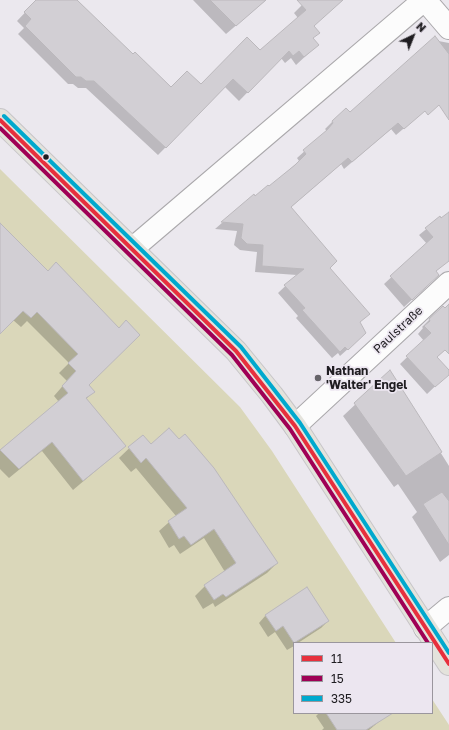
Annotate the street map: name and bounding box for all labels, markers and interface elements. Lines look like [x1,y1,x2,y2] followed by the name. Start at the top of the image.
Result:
[393,16,433,56] north arrow
[414,19,429,34] text: N
[41,152,51,162] unlabelled marker
[370,304,426,356] street label: Paulstraße
[326,364,407,392] place label: Nathan 'Walter' Engel
[313,373,323,383] marker: Nathan 'Walter' Engel
[293,642,433,714] legend
[331,651,343,666] text: 11
[331,671,344,686] text: 15
[331,691,352,706] text: 335

